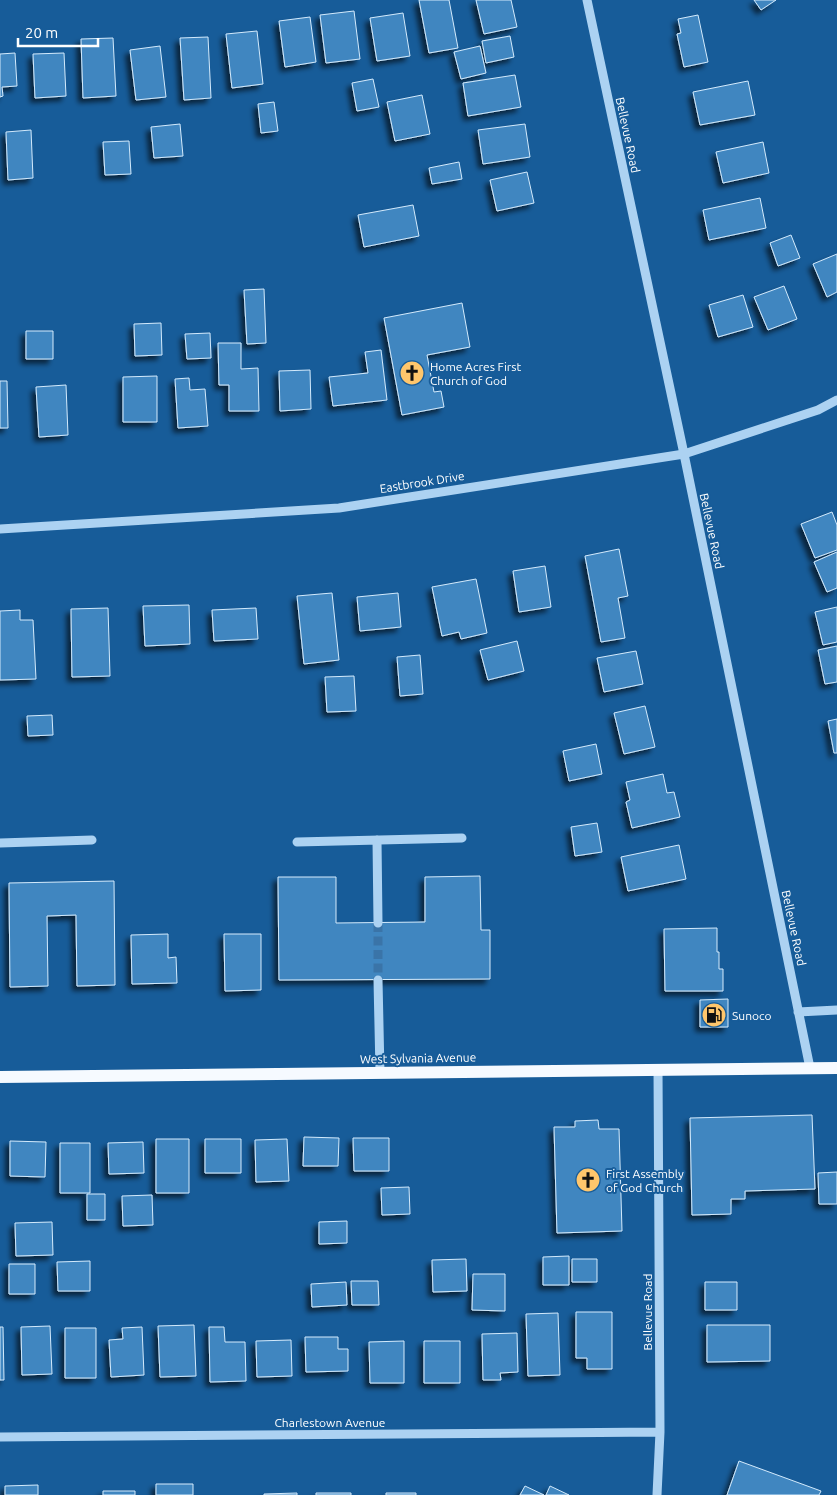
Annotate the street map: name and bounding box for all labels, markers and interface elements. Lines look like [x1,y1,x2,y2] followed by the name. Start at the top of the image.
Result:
[18,15,98,47] scale bar
[25,24,58,41] text: 20 m
[614,96,642,174] street label: Bellevue Road
[399,360,425,386] church icon: Home Acres First Church of God
[430,360,522,387] place label: Home Acres First Church of God
[379,469,465,495] street label: Eastbrook Drive
[698,492,726,570] street label: Bellevue Road
[780,889,808,967] street label: Bellevue Road
[701,1002,727,1028] fuel station icon: Sunoco
[732,1009,772,1022] place label: Sunoco
[360,1050,476,1066] street label: West Sylvania Avenue
[575,1167,601,1193] church icon: First Assembly of God Church
[606,1167,684,1194] place label: First Assembly of God Church
[641,1274,654,1350] street label: Bellevue Road
[275,1416,385,1429] street label: Charlestown Avenue

